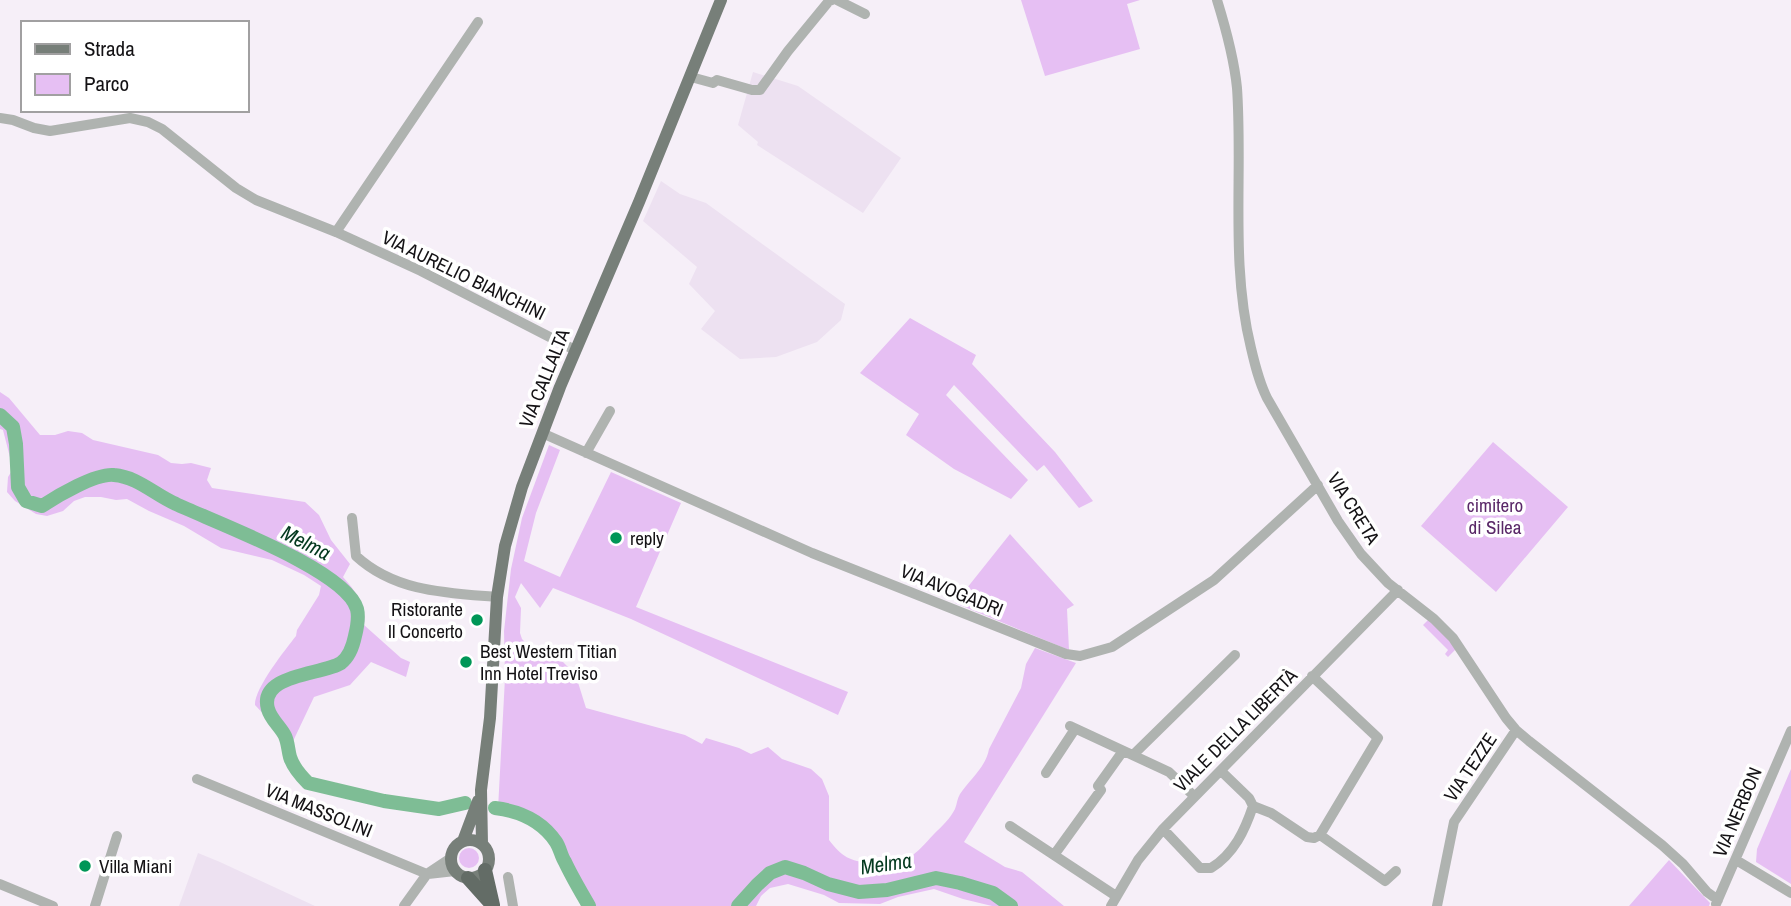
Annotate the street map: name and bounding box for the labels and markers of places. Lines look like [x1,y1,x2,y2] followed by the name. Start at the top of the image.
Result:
[630,525,664,551] place label: reply
[608,530,624,546] marker: reply
[388,596,463,644] place label: Ristorante Il Concerto
[469,612,485,628] marker: Ristorante Il Concerto
[480,638,617,686] place label: Best Western Titian Inn Hotel Treviso
[458,654,474,670] marker: Best Western Titian Inn Hotel Treviso
[99,853,172,879] place label: Villa Miani
[77,858,93,874] marker: Villa Miani

